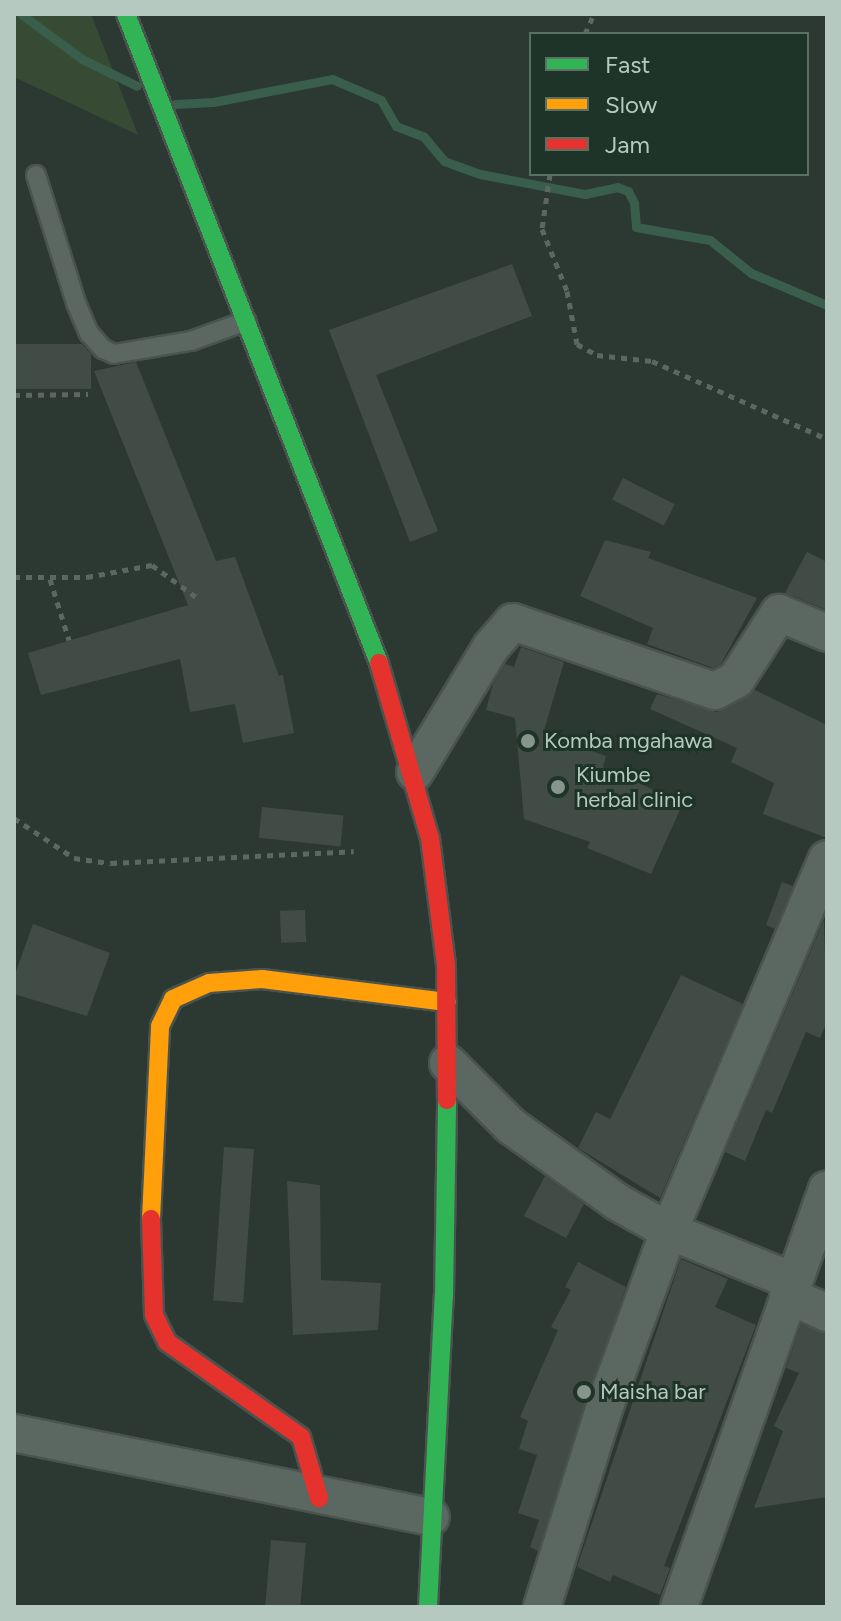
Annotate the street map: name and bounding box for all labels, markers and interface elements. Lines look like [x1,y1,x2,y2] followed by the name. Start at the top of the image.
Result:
[529,32,809,176] legend
[605,50,650,79] text: Fast
[605,90,657,119] text: Slow
[605,130,650,159] text: Jam
[544,728,713,754] place label: Komba mgahawa
[519,732,537,750] marker: Komba mgahawa
[576,761,693,812] place label: Kiumbe herbal clinic
[547,776,569,798] marker: Kiumbe herbal clinic
[600,1379,706,1405] place label: Maisha bar
[575,1383,593,1401] marker: Maisha bar

